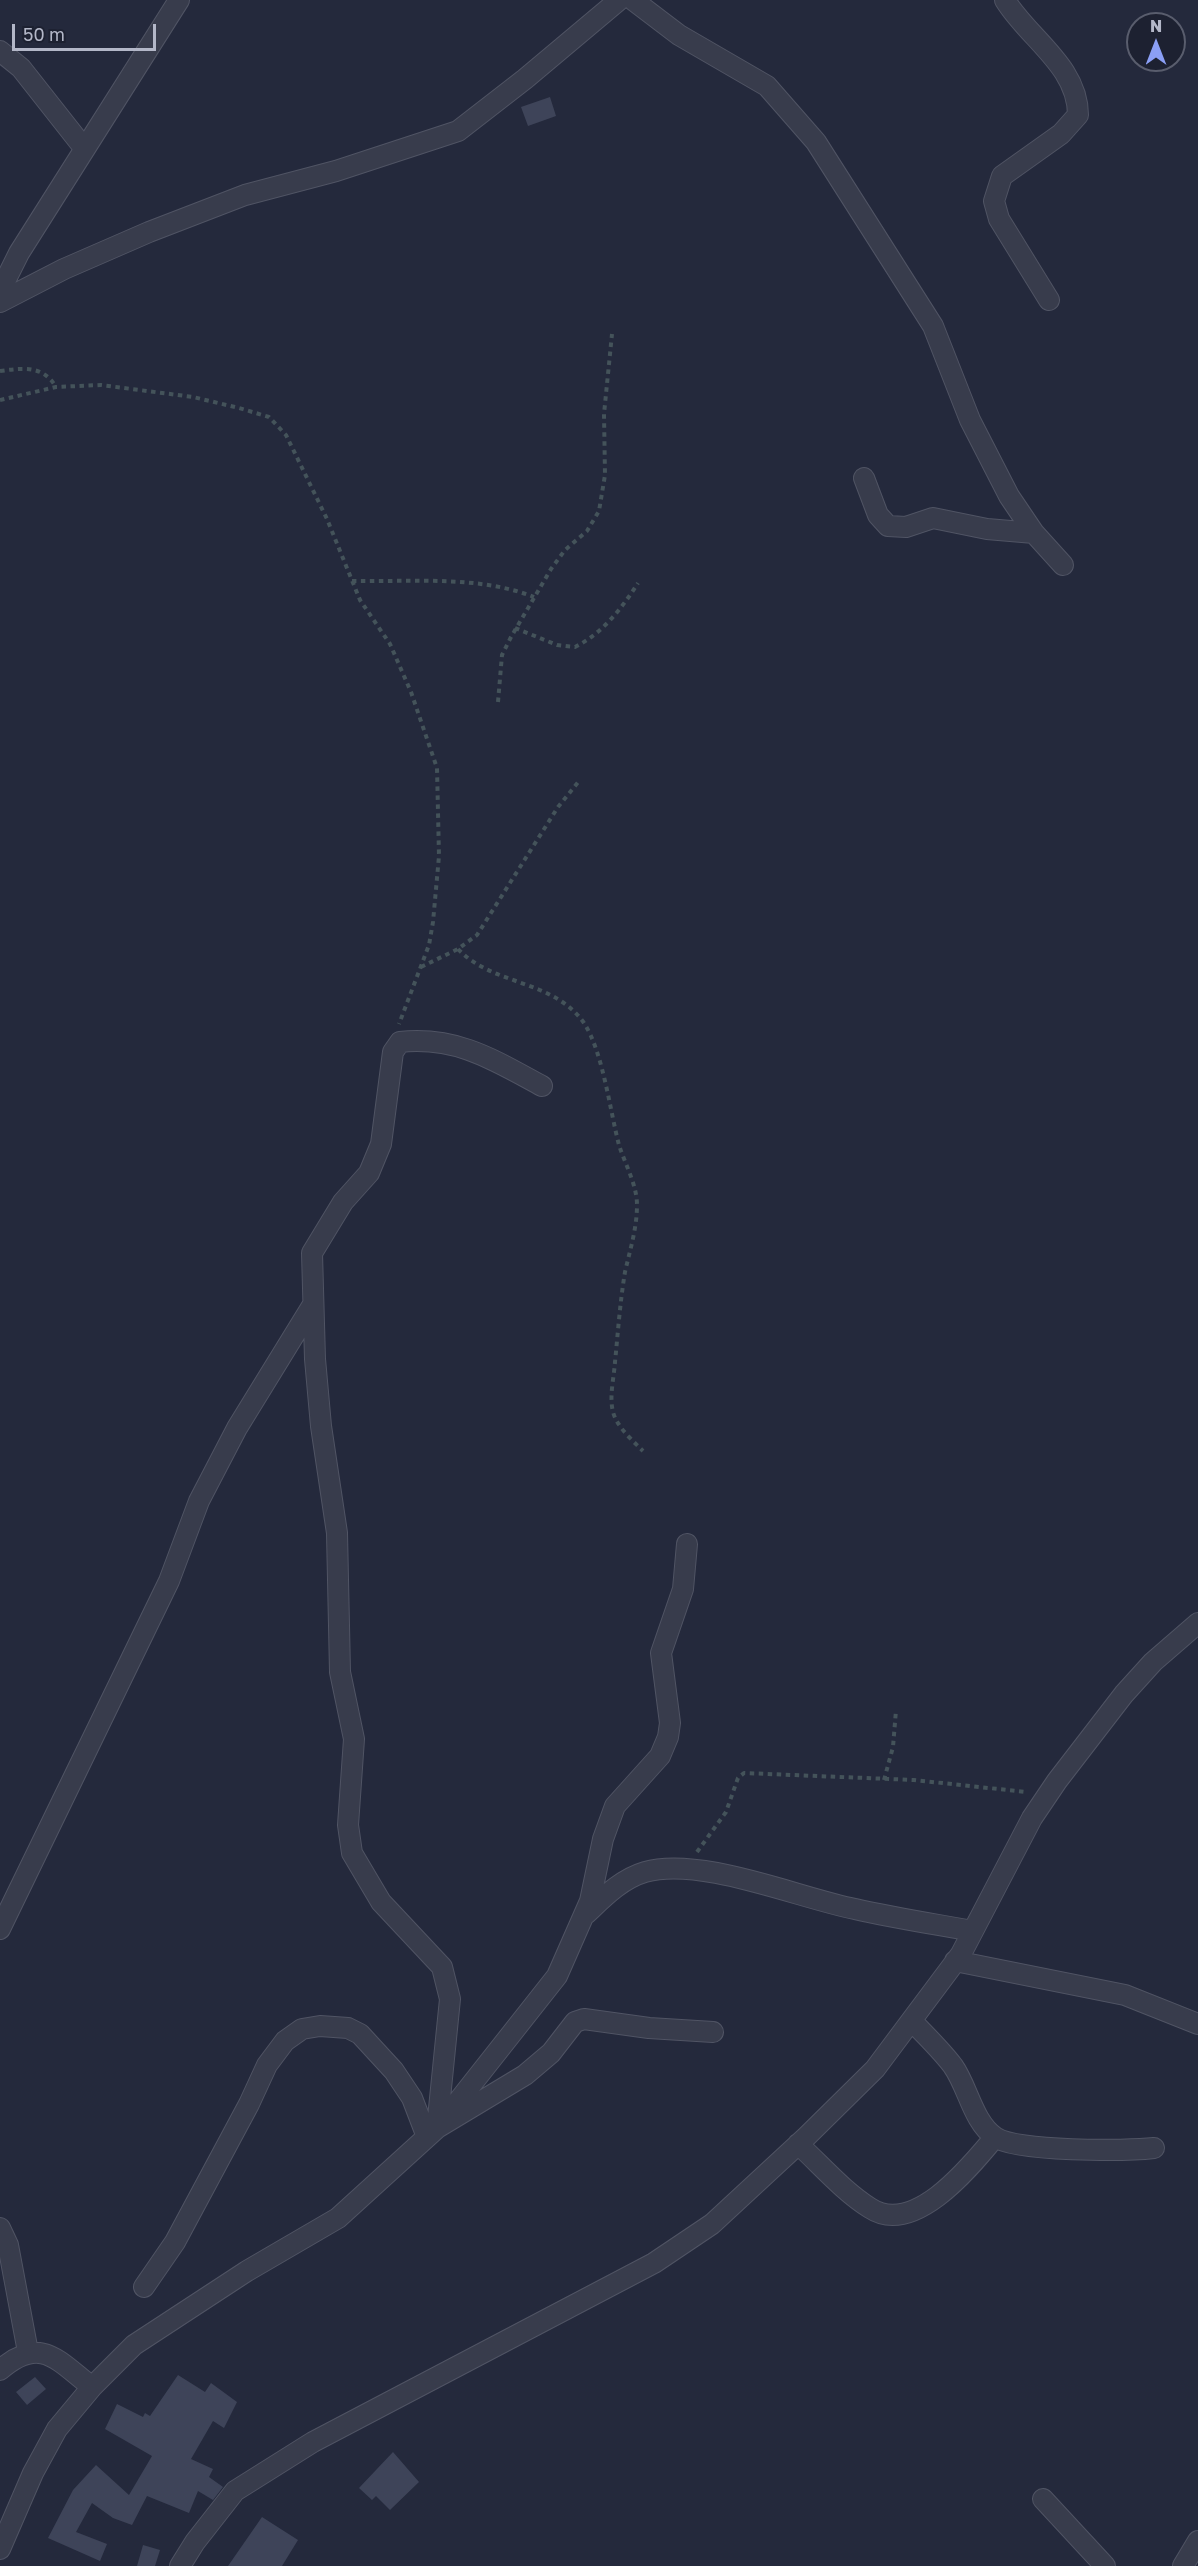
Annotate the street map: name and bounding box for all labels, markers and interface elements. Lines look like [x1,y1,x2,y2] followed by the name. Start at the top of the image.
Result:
[15,12,159,50] scale bar
[1126,12,1186,72] north arrow
[1150,16,1162,36] text: N
[23,23,65,45] text: 50 m

